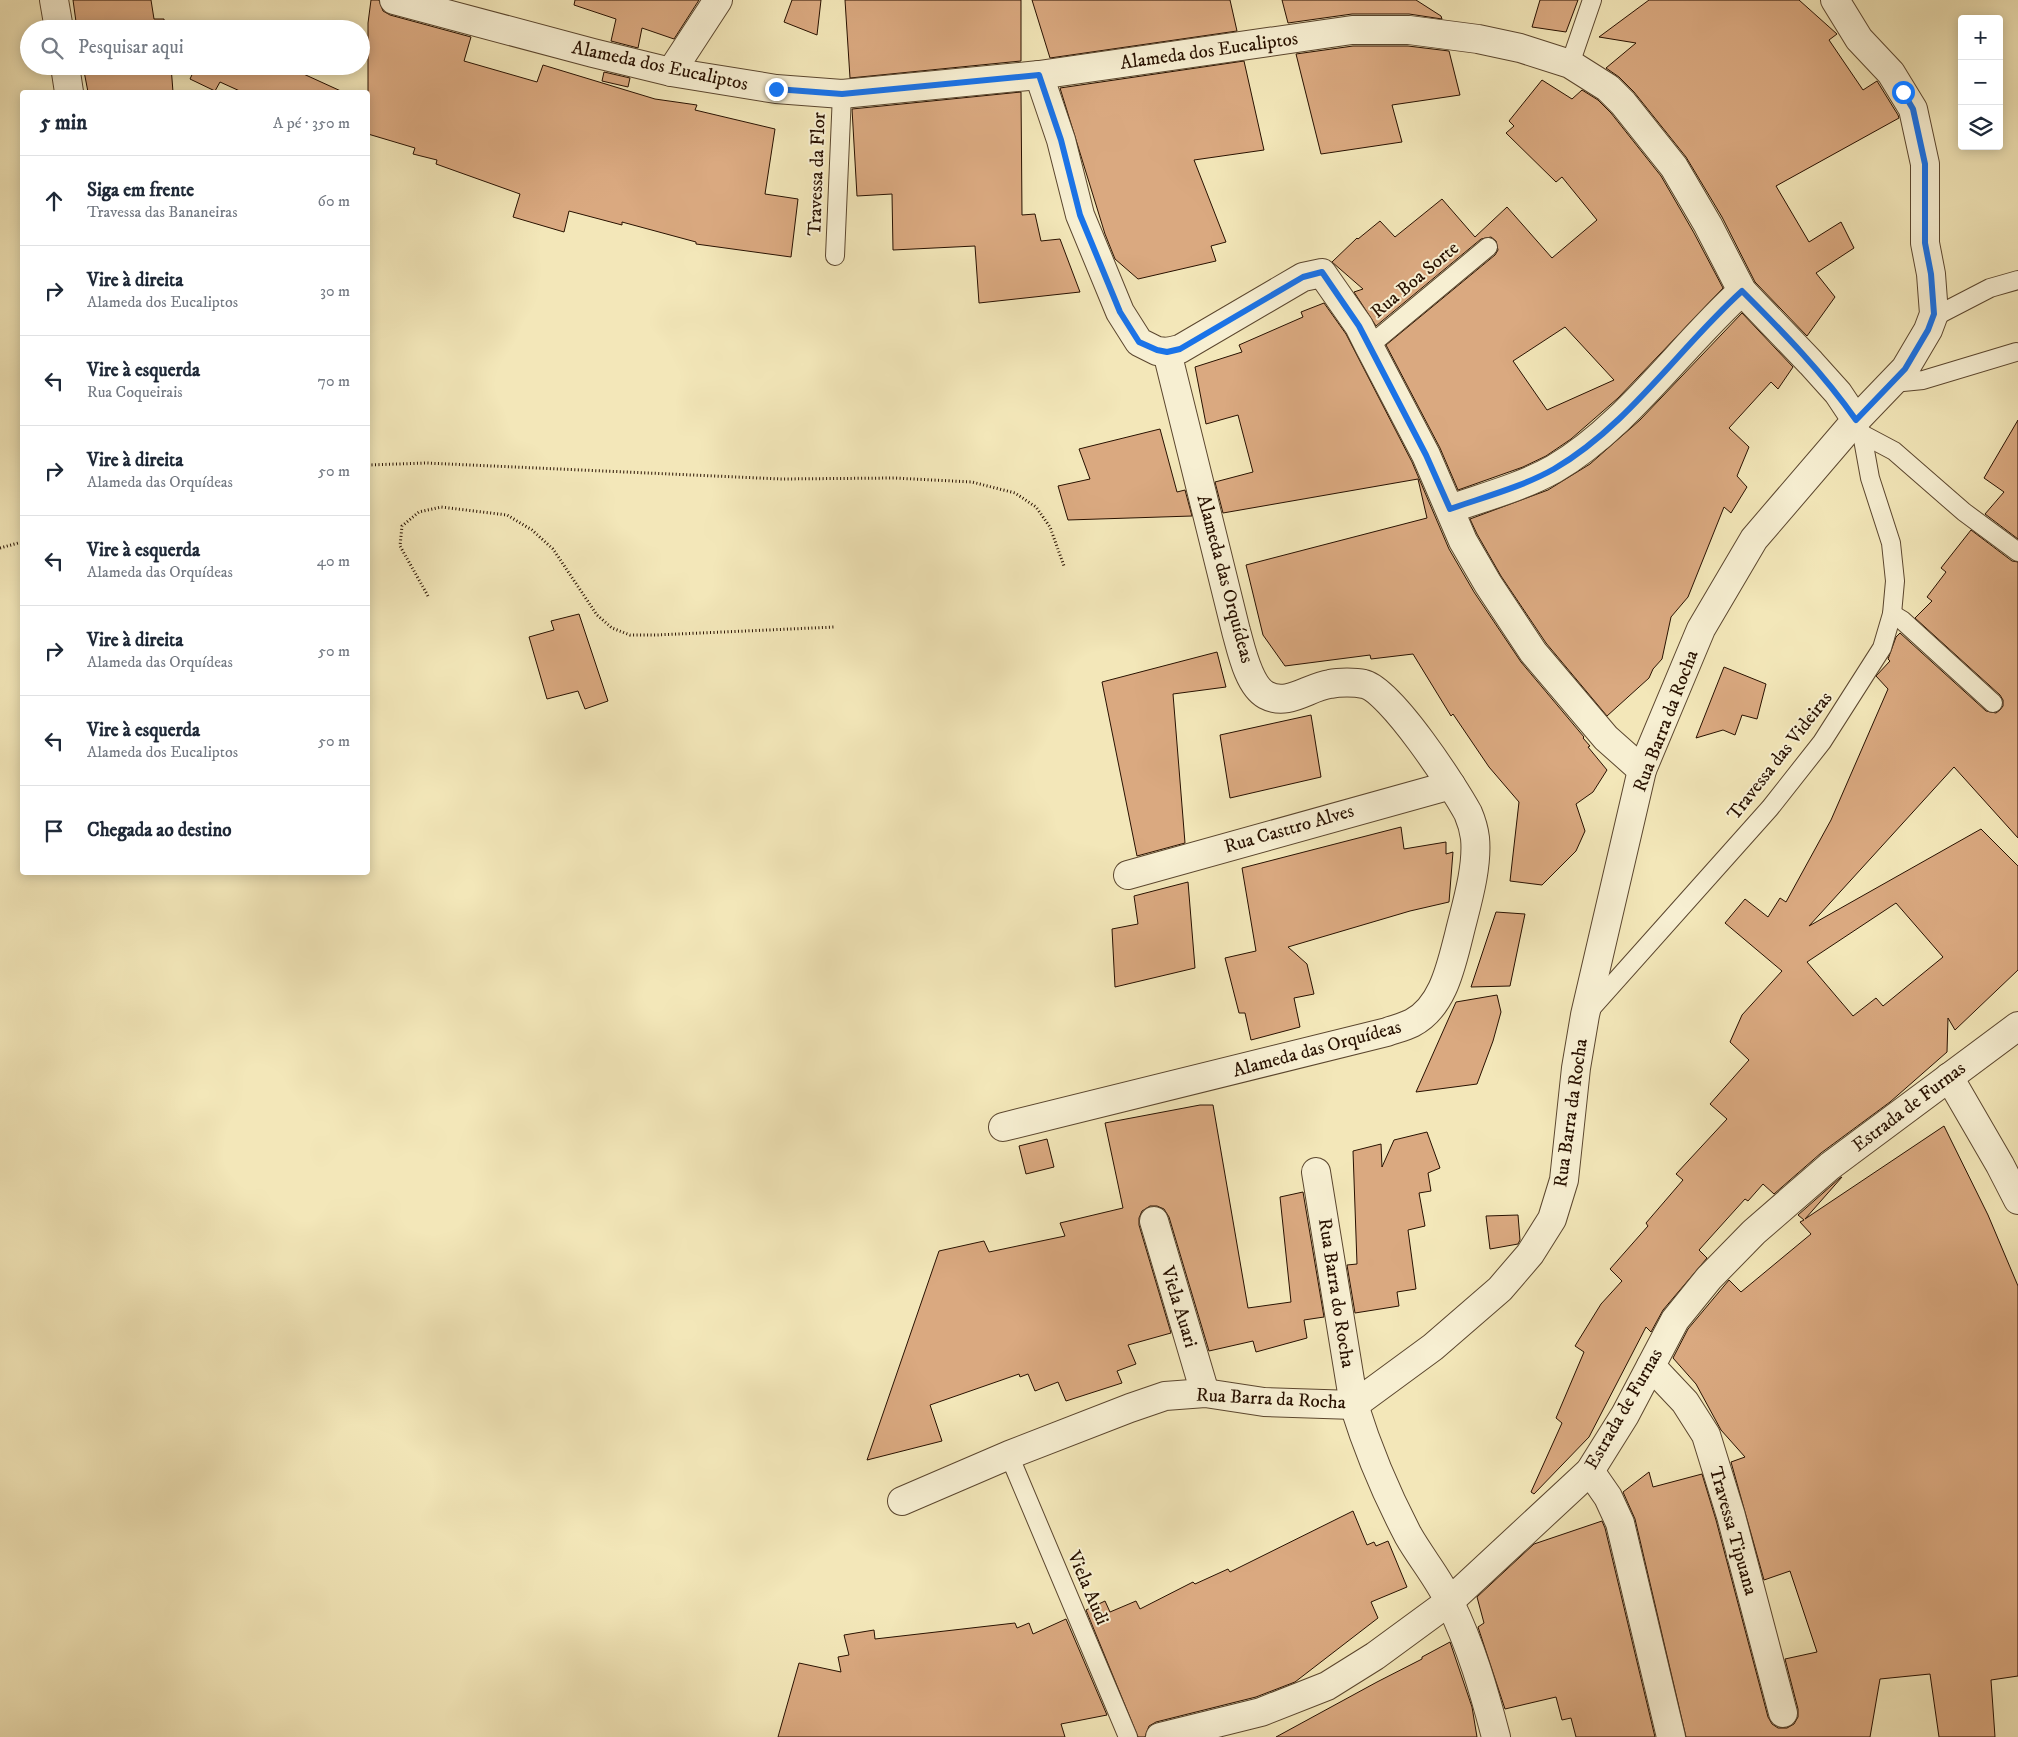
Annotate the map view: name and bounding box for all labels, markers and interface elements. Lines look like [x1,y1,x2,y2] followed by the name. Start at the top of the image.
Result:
[1958,15,2003,150] map controls
[1958,15,2003,60] button: +
[20,20,370,75] search box
[1119,27,1299,75] street label: Alameda dos Eucaliptos
[38,34,66,62] icon: search
[78,36,184,59] text: Pesquisar aqui
[570,36,750,96] street label: Alameda dos Eucaliptos
[1958,60,2003,105] button: −
[765,78,788,101] route end
[1892,81,1915,104] route start
[1958,105,2003,150] button: layers
[40,110,87,136] text: 5 min
[803,112,831,236] street label: Travessa da Flor
[273,113,350,133] text: A pé · 350 m
[87,179,194,202] text: Siga em frente
[40,187,68,215] icon: ahead
[318,191,350,211] text: 60 m
[87,202,238,222] text: Travessa das Bananeiras
[1366,237,1464,323] street label: Rua Boa Sorte
[87,269,183,292] text: Vire à direita
[40,277,68,305] icon: right
[320,281,350,301] text: 30 m
[87,292,238,312] text: Alameda dos Eucaliptos
[87,359,200,382] text: Vire à esquerda
[40,367,68,395] icon: left
[318,371,350,391] text: 70 m
[87,382,183,402] text: Rua Coqueirais
[87,449,183,472] text: Vire à direita
[40,457,68,485] icon: right
[318,461,350,481] text: 50 m
[87,472,233,492] text: Alameda das Orquídeas
[1191,492,1259,666] street label: Alameda das Orquídeas
[87,539,200,562] text: Vire à esquerda
[40,547,68,575] icon: left
[317,551,350,571] text: 40 m
[87,562,233,582] text: Alameda das Orquídeas
[87,629,183,652] text: Vire à direita
[40,637,68,665] icon: right
[318,641,350,661] text: 50 m
[1628,647,1704,795] street label: Rua Barra da Rocha
[87,652,233,672] text: Alameda das Orquídeas
[1723,687,1837,825] street label: Travessa das Videiras
[87,719,200,742] text: Vire à esquerda
[40,727,68,755] icon: left
[318,731,350,751] text: 50 m
[87,742,238,762] text: Alameda dos Eucaliptos
[1222,800,1356,858] street label: Rua Casttro Alves
[40,817,68,845] icon: arrive
[87,819,232,842] text: Chegada ao destino
[1230,1015,1404,1083] street label: Alameda das Orquídeas
[1549,1037,1593,1189] street label: Rua Barra da Rocha
[1848,1057,1970,1157] street label: Estrada de Furnas
[1313,1217,1359,1369] street label: Rua Barra do Rocha
[1155,1263,1202,1351] street label: Viela Auari
[1580,1344,1668,1474] street label: Estrada de Furnas
[1196,1384,1346,1414] street label: Rua Barra da Rocha
[1704,1464,1762,1598] street label: Travessa Tipuana
[1062,1547,1114,1629] street label: Viela Audi

